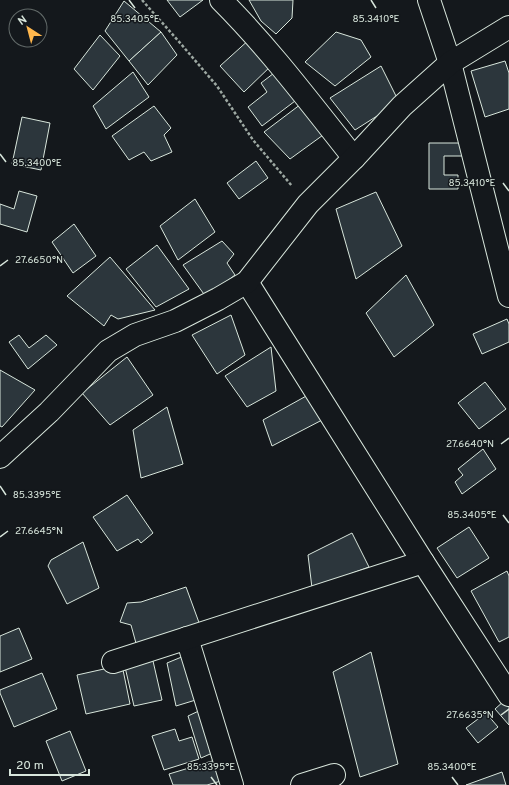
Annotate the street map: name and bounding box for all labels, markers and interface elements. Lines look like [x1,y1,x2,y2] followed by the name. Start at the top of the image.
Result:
[8,8,48,48] north arrow
[15,13,30,29] text: N
[110,13,160,26] text: 85.3405°E
[352,13,400,26] text: 85.3410°E
[12,157,62,170] text: 85.3400°E
[448,177,496,190] text: 85.3410°E
[15,254,63,267] text: 27.6650°N
[446,438,494,451] text: 27.6640°N
[13,489,61,502] text: 85.3395°E
[447,509,497,522] text: 85.3405°E
[15,525,63,538] text: 27.6645°N
[446,709,494,722] text: 27.6635°N
[10,751,89,777] scale bar
[16,758,44,774] text: 20 m
[187,761,235,774] text: 85.3395°E
[427,761,477,774] text: 85.3400°E

